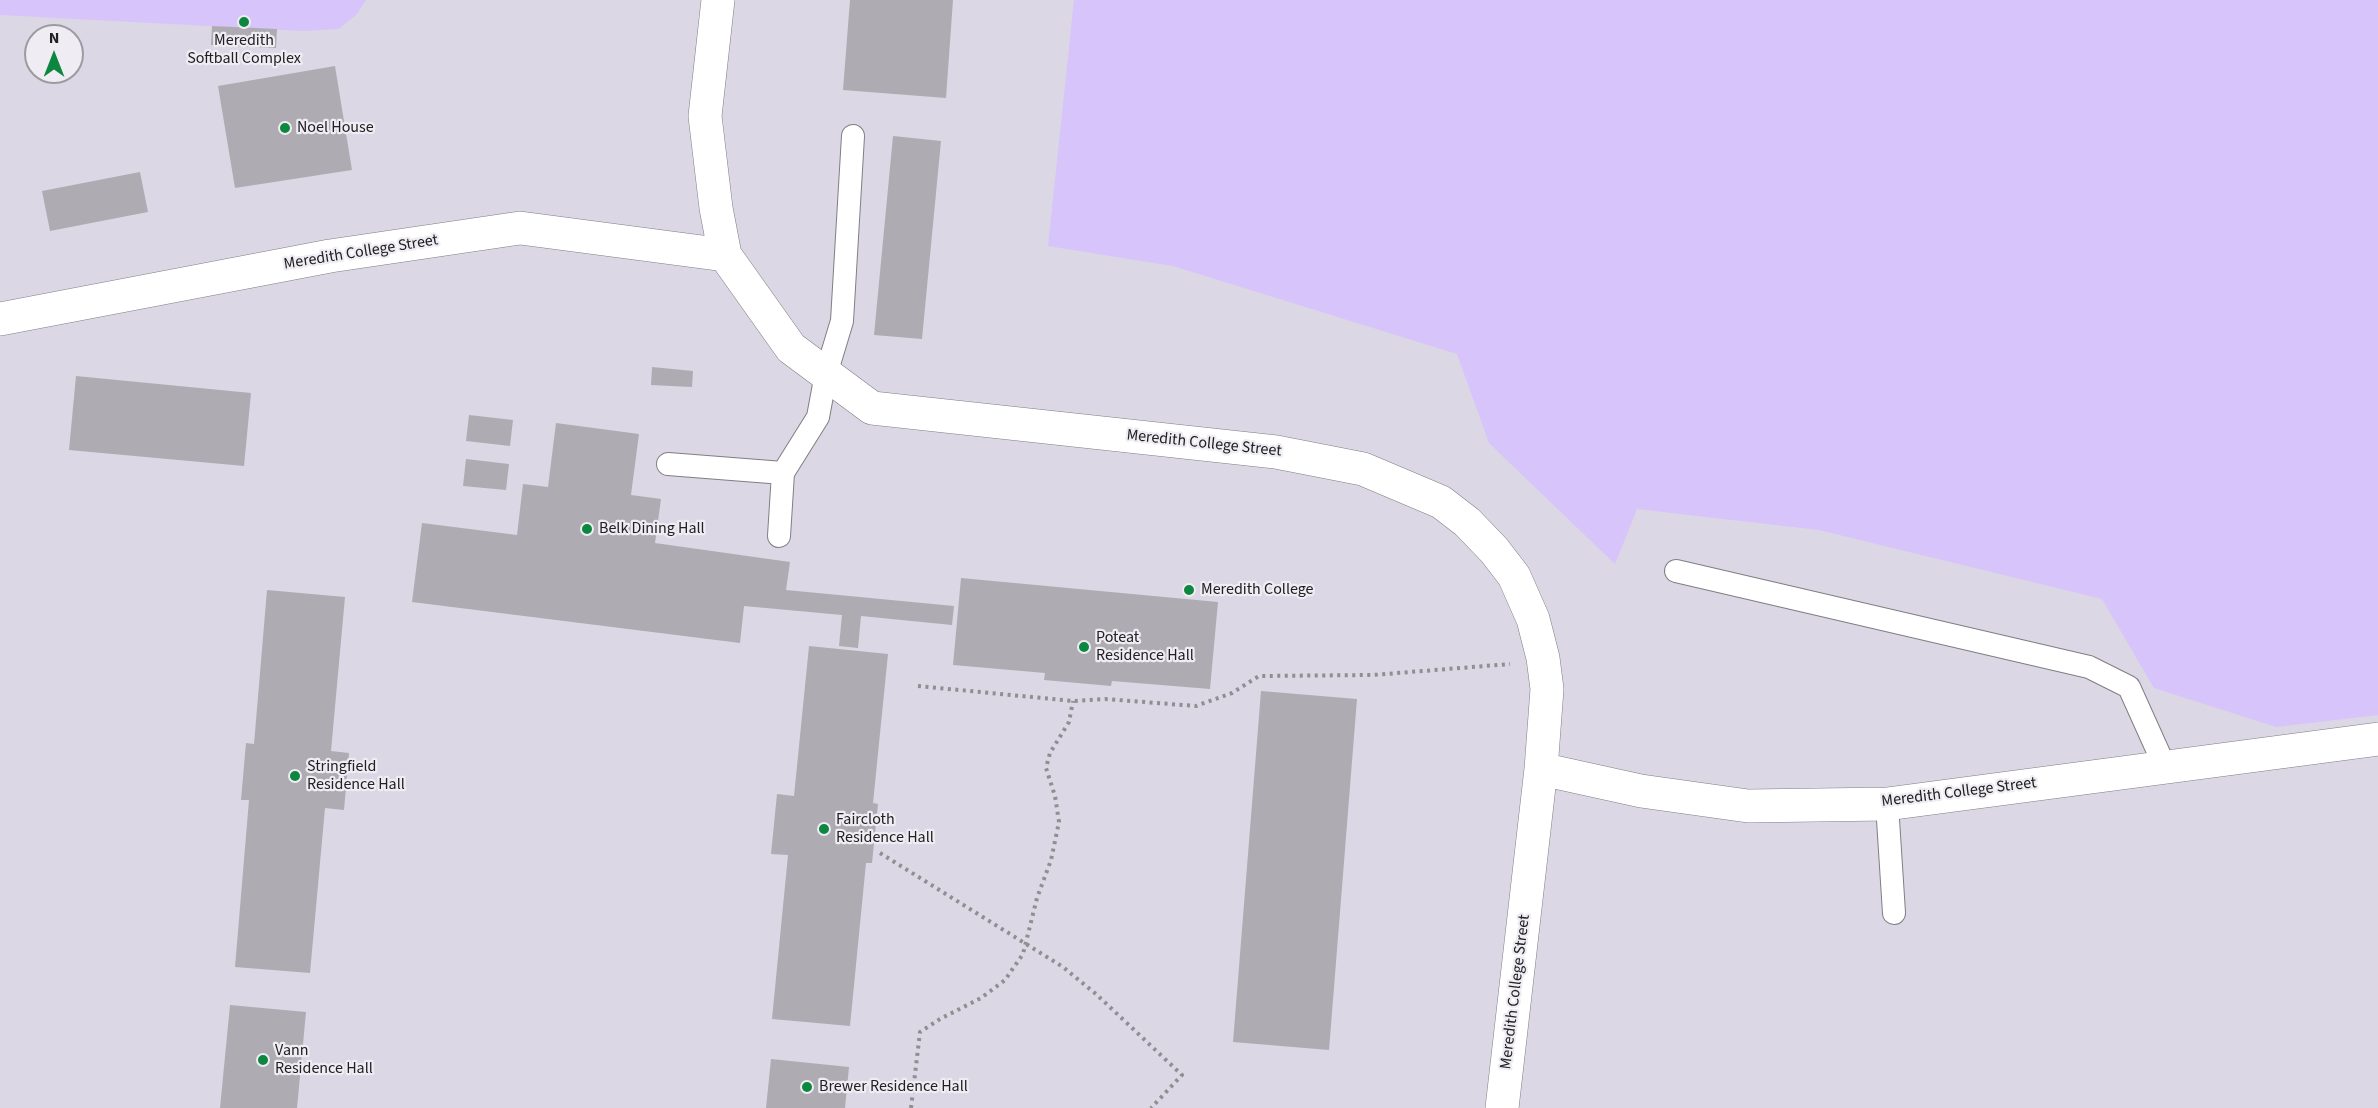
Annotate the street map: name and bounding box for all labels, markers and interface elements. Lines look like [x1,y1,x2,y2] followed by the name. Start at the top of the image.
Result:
[237,15,251,29] marker: Meredith Softball Complex
[24,24,84,84] north arrow
[49,27,59,49] text: N
[187,31,301,69] place label: Meredith Softball Complex
[297,118,374,138] place label: Noel House
[278,121,292,135] marker: Noel House
[283,231,439,275] street label: Meredith College Street
[1126,426,1282,462] street label: Meredith College Street
[599,519,705,539] place label: Belk Dining Hall
[580,522,594,536] marker: Belk Dining Hall
[1201,580,1314,600] place label: Meredith College
[1182,583,1196,597] marker: Meredith College
[1096,628,1194,666] place label: Poteat Residence Hall
[1077,640,1091,654] marker: Poteat Residence Hall
[307,757,405,795] place label: Stringfield Residence Hall
[288,769,302,783] marker: Stringfield Residence Hall
[1880,774,2038,812] street label: Meredith College Street
[836,810,934,848] place label: Faircloth Residence Hall
[817,822,831,836] marker: Faircloth Residence Hall
[1497,913,1535,1071] street label: Meredith College Street
[275,1041,373,1079] place label: Vann Residence Hall
[256,1053,270,1067] marker: Vann Residence Hall
[819,1077,968,1097] place label: Brewer Residence Hall
[800,1080,814,1094] marker: Brewer Residence Hall

